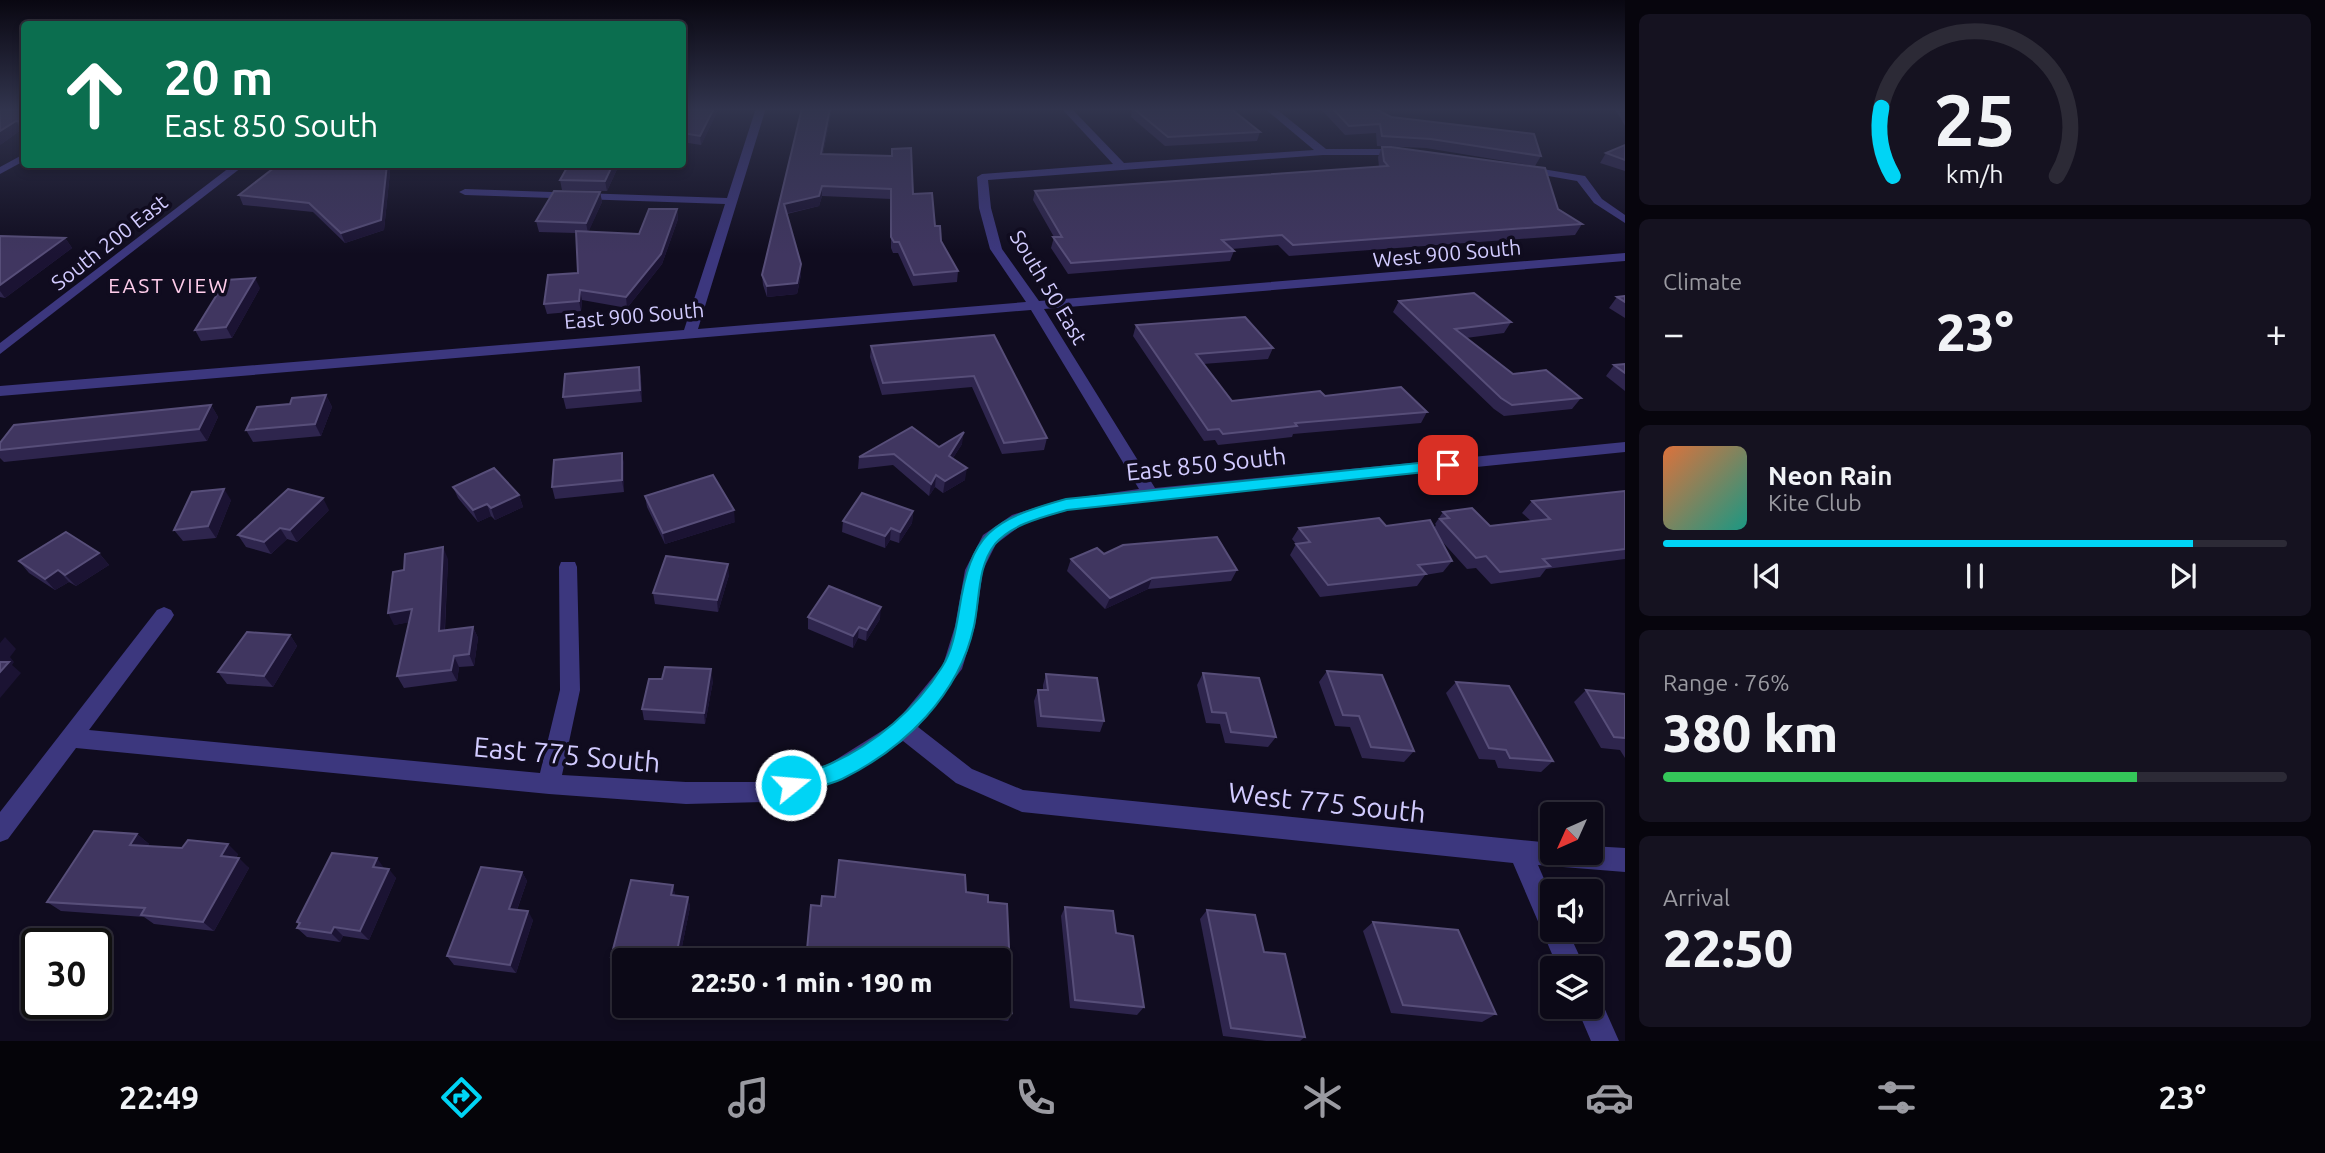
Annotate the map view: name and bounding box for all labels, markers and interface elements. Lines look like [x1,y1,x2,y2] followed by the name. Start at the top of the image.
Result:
[49,49,140,140] icon: ahead
[164,49,273,104] text: 20 m
[1934,78,2016,160] text: 25
[164,107,378,143] text: East 850 South
[1946,160,2004,188] text: km/h
[46,189,172,295] street label: South 200 East
[1006,226,1092,348] street label: South 50 East
[1372,235,1522,271] street label: West 900 South
[1663,269,1742,294] text: Climate
[108,273,230,297] district label: EAST VIEW
[563,297,705,333] street label: East 900 South
[1936,303,2014,361] text: 23°
[1663,312,1684,354] text: −
[2266,312,2287,354] text: +
[1418,435,1478,495] pin
[1125,442,1287,486] street label: East 850 South
[1429,446,1467,484] icon: arrive
[1768,461,1893,490] text: Neon Rain
[1768,490,1862,515] text: Kite Club
[1748,557,1786,595] icon: previous
[1956,557,1994,595] icon: pause
[2164,557,2202,595] icon: next
[1663,670,1790,695] text: Range · 76%
[1663,704,1838,762] text: 380 km
[472,730,662,778] street label: East 775 South
[754,748,828,822] position arrow
[1227,776,1427,828] street label: West 775 South
[1540,802,1603,864] north arrow
[1540,802,1603,1019] map controls
[1540,879,1603,942] button: sound
[1663,885,1730,910] text: Arrival
[1663,919,1793,977] text: 22:50
[21,928,112,1019] speed limit sign: 30
[1540,956,1603,1019] button: layers
[691,968,932,997] text: 22:50 · 1 min · 190 m
[437,1073,486,1122] icon: directions
[724,1073,773,1122] icon: music
[1011,1073,1060,1122] icon: phone
[1298,1073,1347,1122] icon: climate
[1585,1073,1634,1122] icon: car
[1872,1073,1921,1122] icon: filters
[119,1079,199,1115] text: 22:49
[2159,1079,2206,1115] text: 23°

